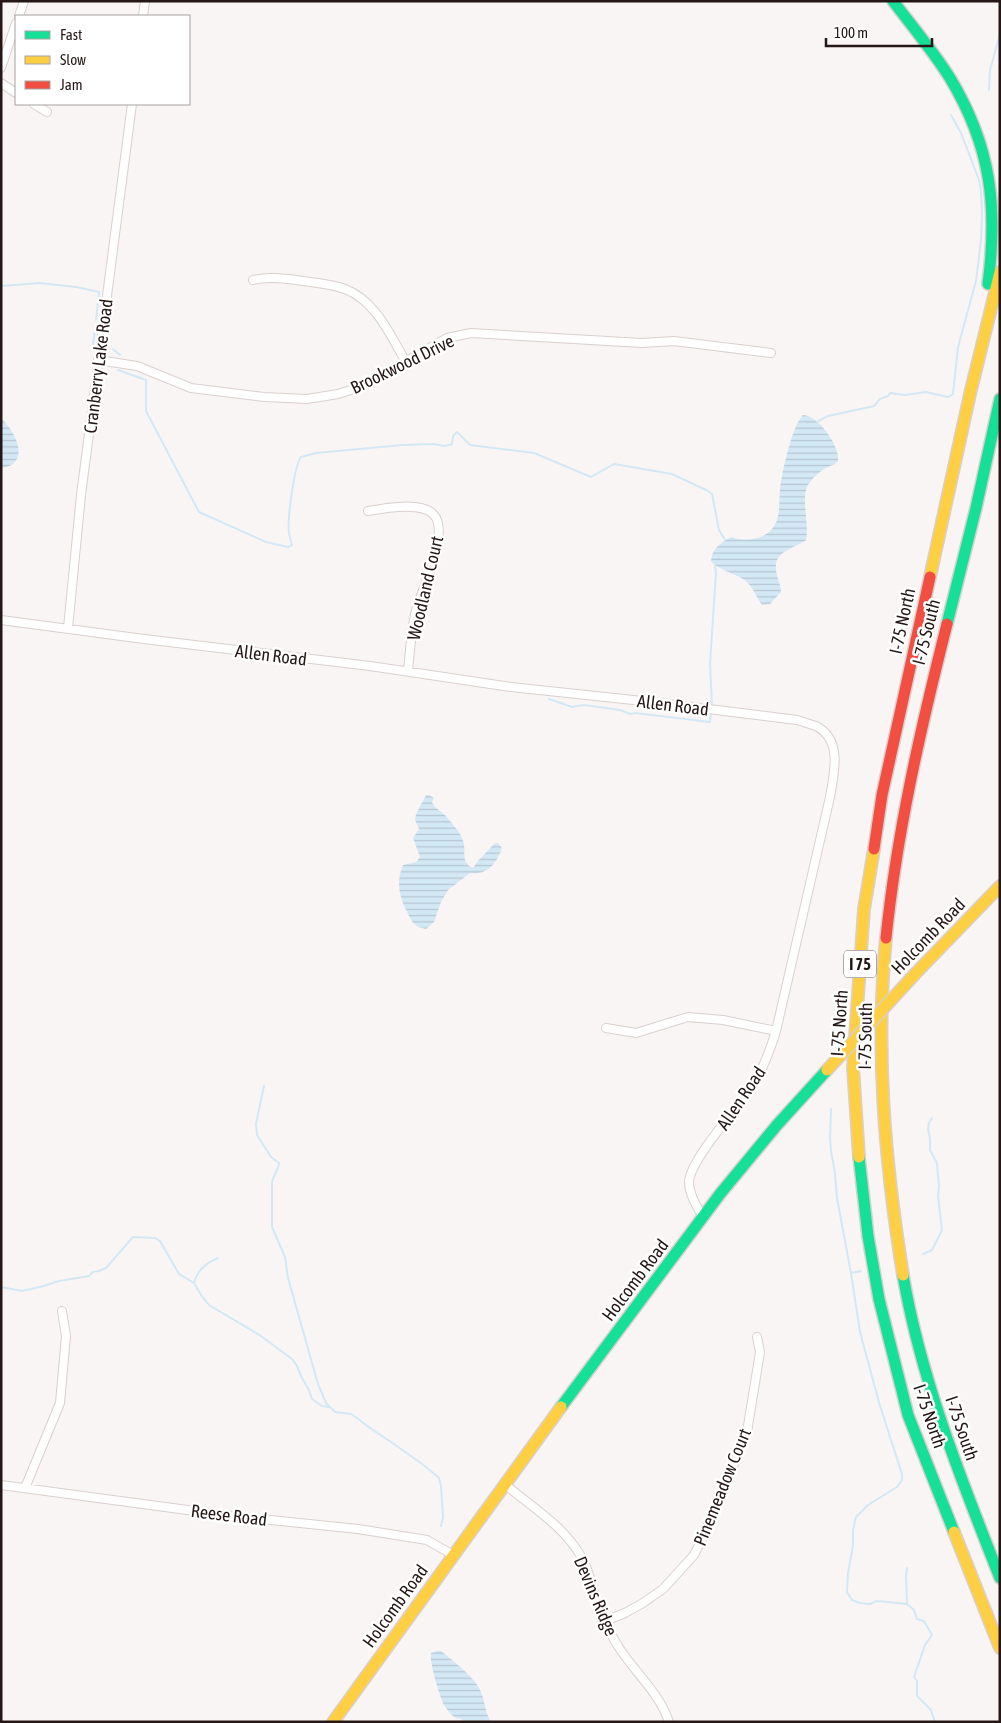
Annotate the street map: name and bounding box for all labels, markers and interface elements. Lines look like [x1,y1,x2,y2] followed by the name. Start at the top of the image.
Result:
[15,15,190,105] legend
[826,15,932,47] scale bar
[834,24,868,41] text: 100 m
[60,26,82,43] text: Fast
[60,51,86,68] text: Slow
[60,76,83,93] text: Jam
[79,298,117,434] street label: Cranberry Lake Road
[347,330,457,398] street label: Brookwood Drive
[403,534,447,642] street label: Woodland Court
[885,586,919,656] street label: I-75 North
[908,597,944,667] street label: I-75 South
[234,640,308,670] street label: Allen Road
[636,690,710,720] street label: Allen Road
[887,894,969,978] street label: Holcomb Road
[844,951,876,978] road number: I 75
[826,989,852,1057] street label: I-75 North
[854,1002,876,1070] street label: I-75 South
[712,1062,770,1134] street label: Allen Road
[597,1235,673,1325] street label: Holcomb Road
[909,1381,951,1451] street label: I-75 North
[941,1393,983,1463] street label: I-75 South
[689,1425,755,1549] street label: Pinemeadow Court
[190,1500,268,1530] street label: Reese Road
[570,1553,622,1639] street label: Devins Ridge
[358,1561,432,1651] street label: Holcomb Road

